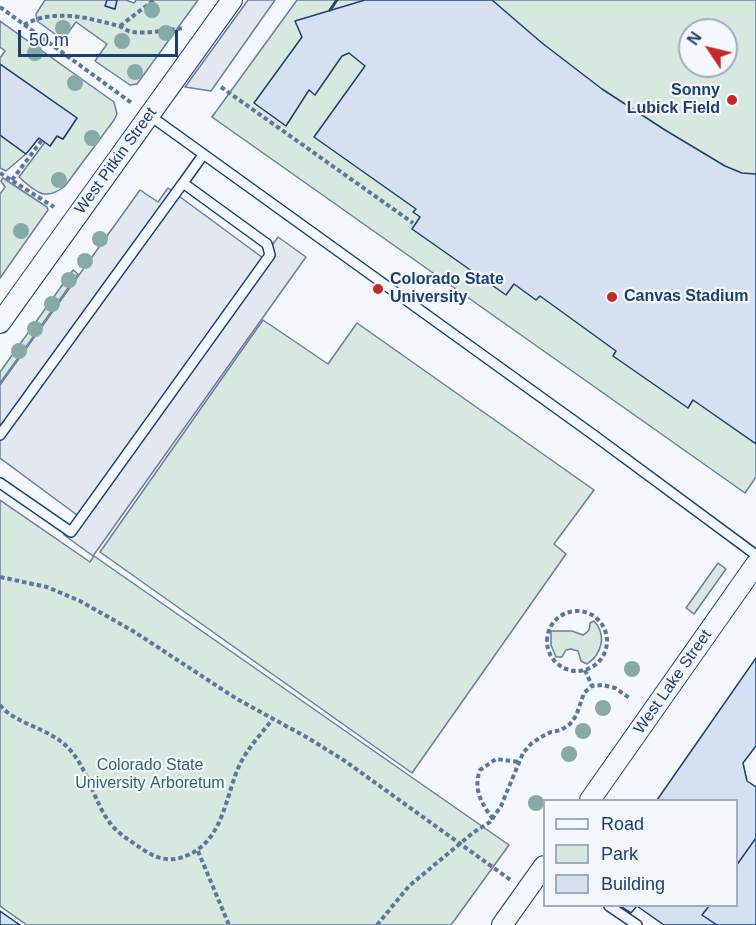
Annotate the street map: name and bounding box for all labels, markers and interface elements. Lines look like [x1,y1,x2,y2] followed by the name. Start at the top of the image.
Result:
[21,18,182,56] scale bar
[678,18,738,78] north arrow
[684,29,705,48] text: N
[29,30,69,50] text: 50 m
[627,81,720,119] place label: Sonny Lubick Field
[725,93,739,107] marker: Sonny Lubick Field
[71,104,161,218] street label: West Pitkin Street
[390,270,504,308] place label: Colorado State University
[371,282,385,296] marker: Colorado State University
[624,287,748,307] place label: Canvas Stadium
[605,290,619,304] marker: Canvas Stadium
[630,626,716,738] street label: West Lake Street
[75,756,225,794] park label: Colorado State University Arboretum
[543,799,738,907] legend
[601,814,644,834] text: Road
[601,844,638,864] text: Park
[601,874,665,894] text: Building

